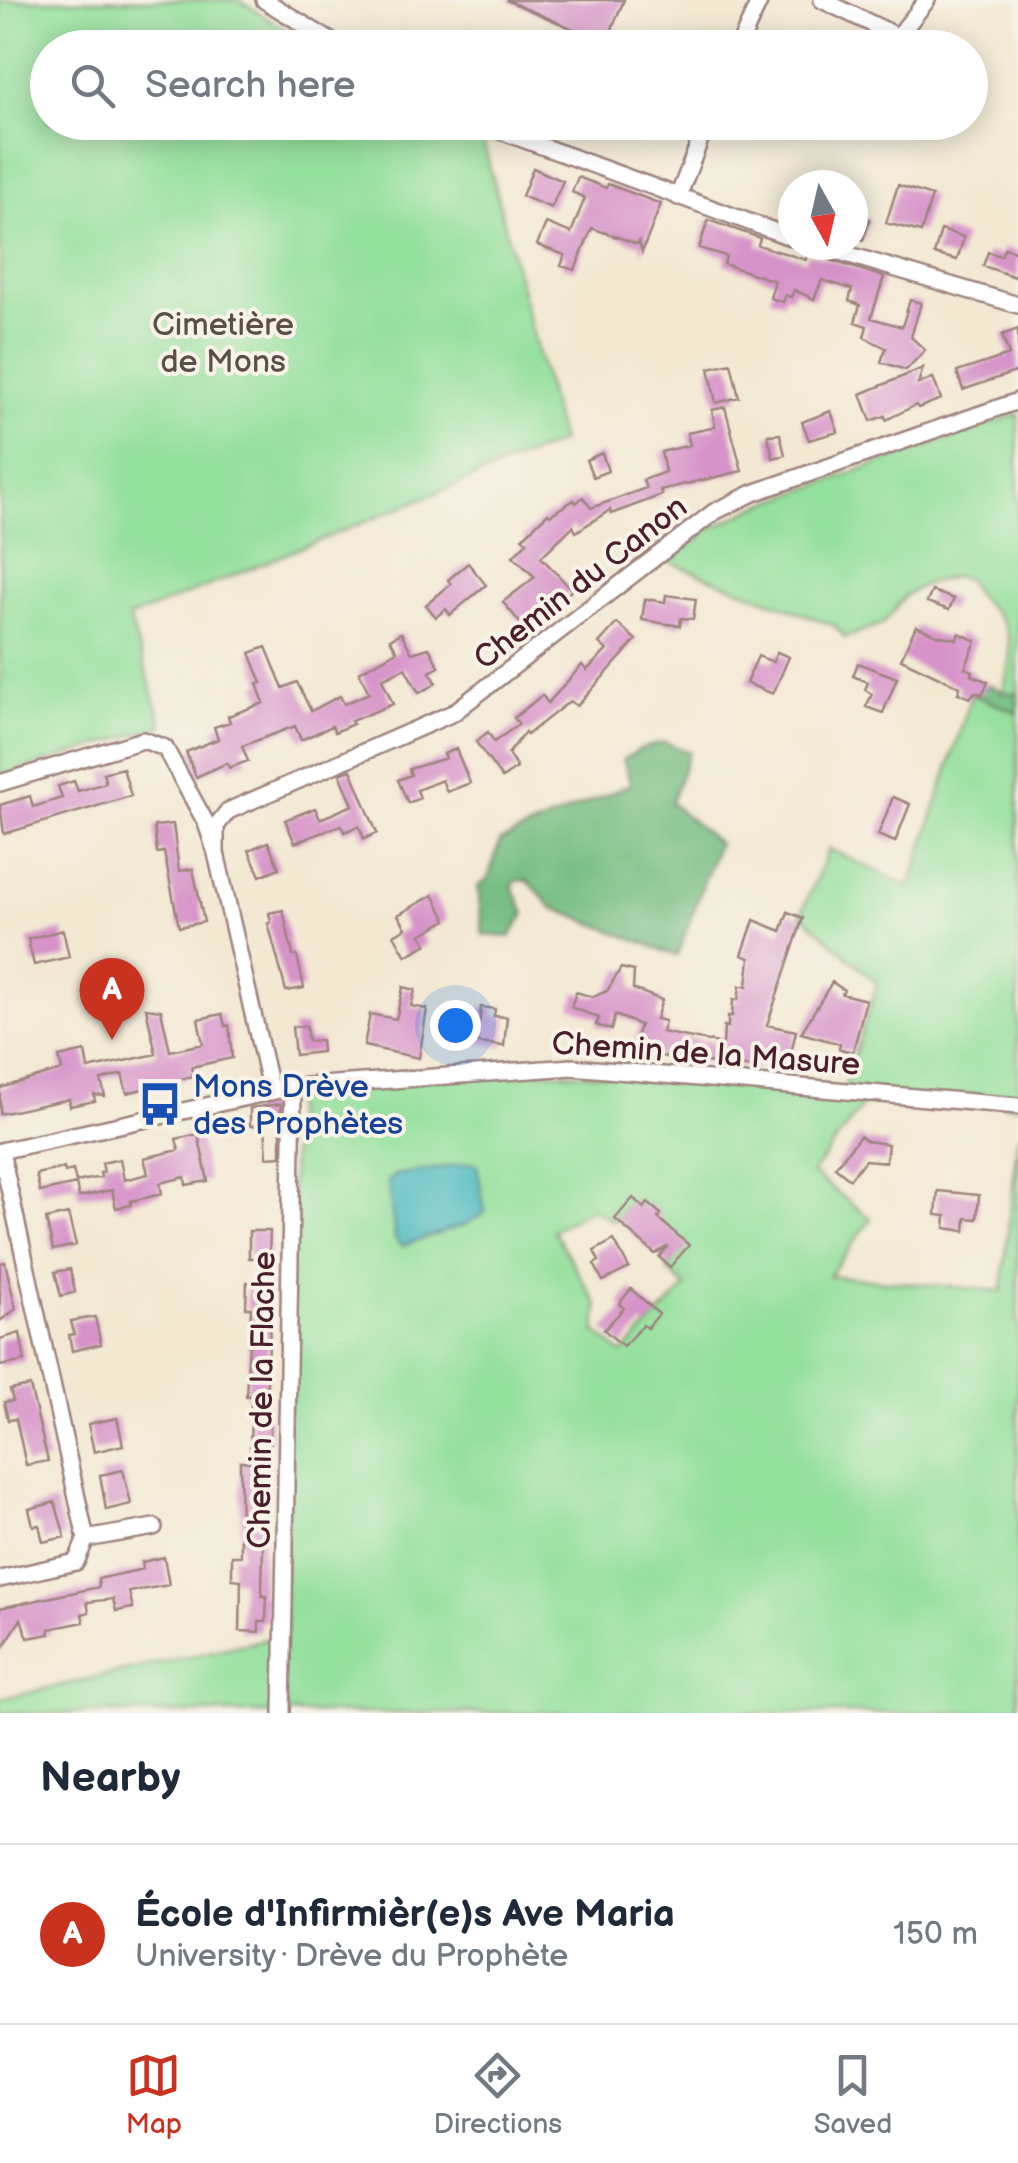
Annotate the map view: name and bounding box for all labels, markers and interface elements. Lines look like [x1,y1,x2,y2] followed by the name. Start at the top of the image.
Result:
[30,30,988,140] search box
[65,58,120,113] icon: search
[145,63,356,108] text: Search here
[778,170,868,260] north arrow
[152,306,294,382] park label: Cimetière de Mons
[466,488,695,679] street label: Chemin du Canon
[80,958,144,1040] pin: A
[430,1000,481,1051] your location
[550,1024,861,1085] street label: Chemin de la Masure
[193,1068,403,1144] place label: Mons Drève des Prophètes
[136,1080,184,1128] bus stop icon: Mons Drève des Prophètes
[240,1251,285,1549] street label: Chemin de la Flache
[40,1753,180,1804] text: Nearby
[135,1892,675,1937] text: École d'Infirmièr(e)s Ave Maria
[63,1915,82,1954] text: A
[893,1915,978,1954] text: 150 m
[135,1937,568,1976] text: University · Drève du Prophète
[126,2048,182,2141] tab: Map
[433,2048,562,2141] tab: Directions
[814,2048,892,2141] tab: Saved

